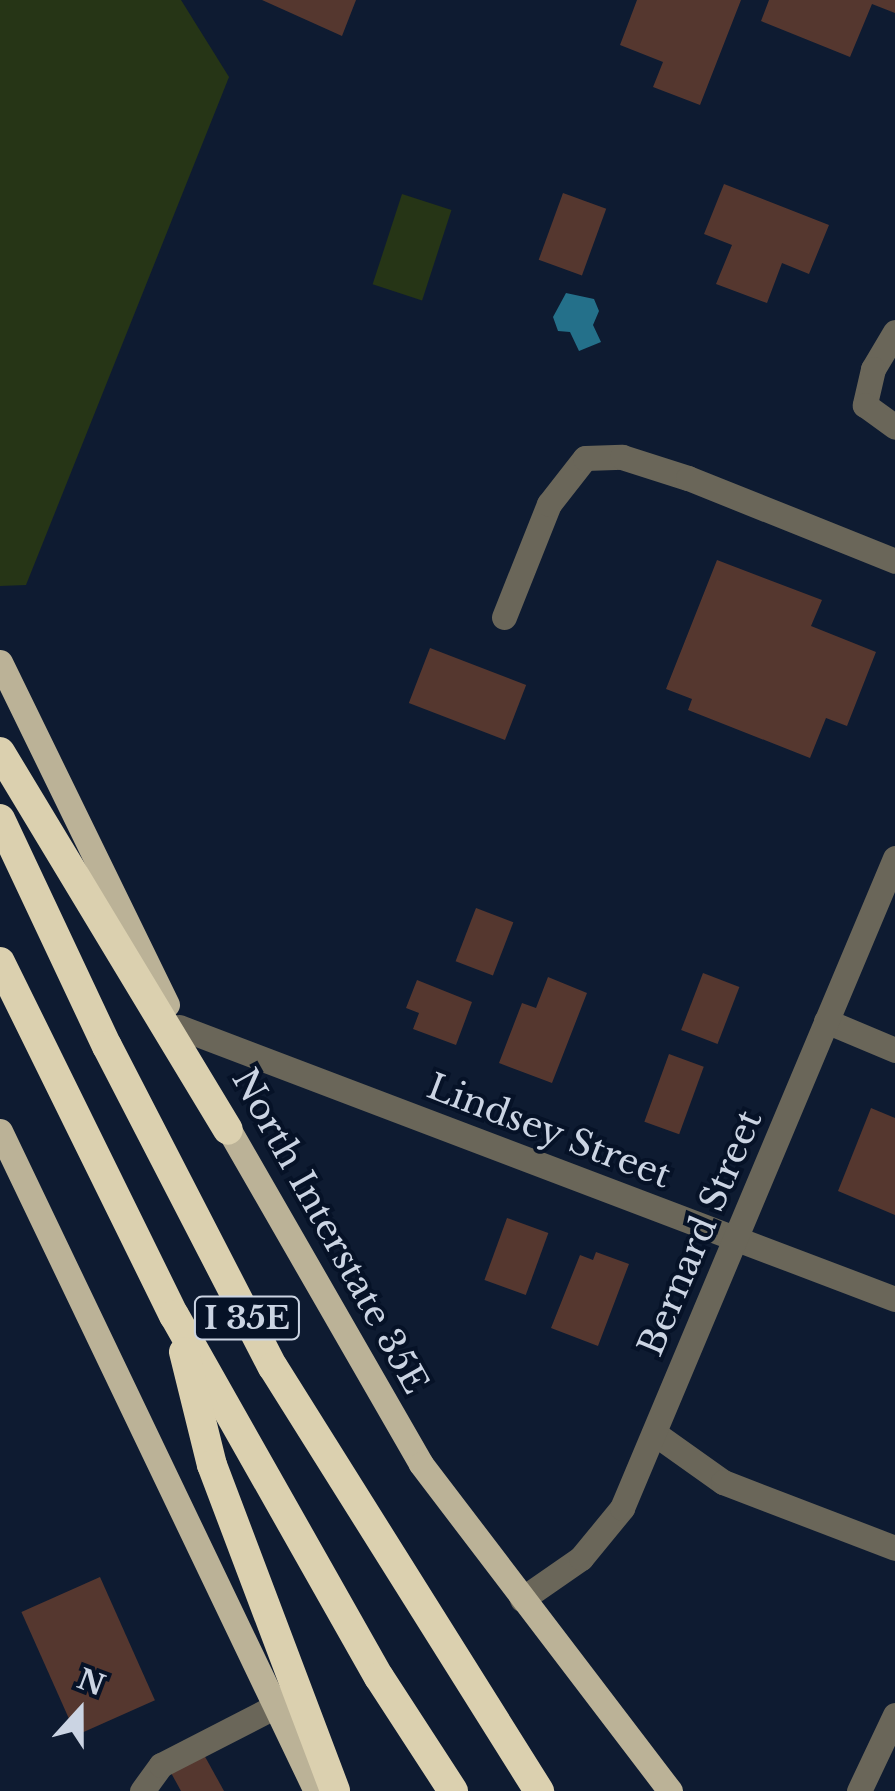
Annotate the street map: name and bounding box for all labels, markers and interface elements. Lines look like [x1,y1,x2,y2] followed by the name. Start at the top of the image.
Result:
[223,1061,437,1401] street label: North Interstate 35E
[421,1065,677,1197] street label: Lindsey Street
[629,1104,771,1362] street label: Bernard Street
[192,1291,302,1345] road number: I 35E
[30,1661,130,1761] north arrow
[72,1661,109,1704] text: N

